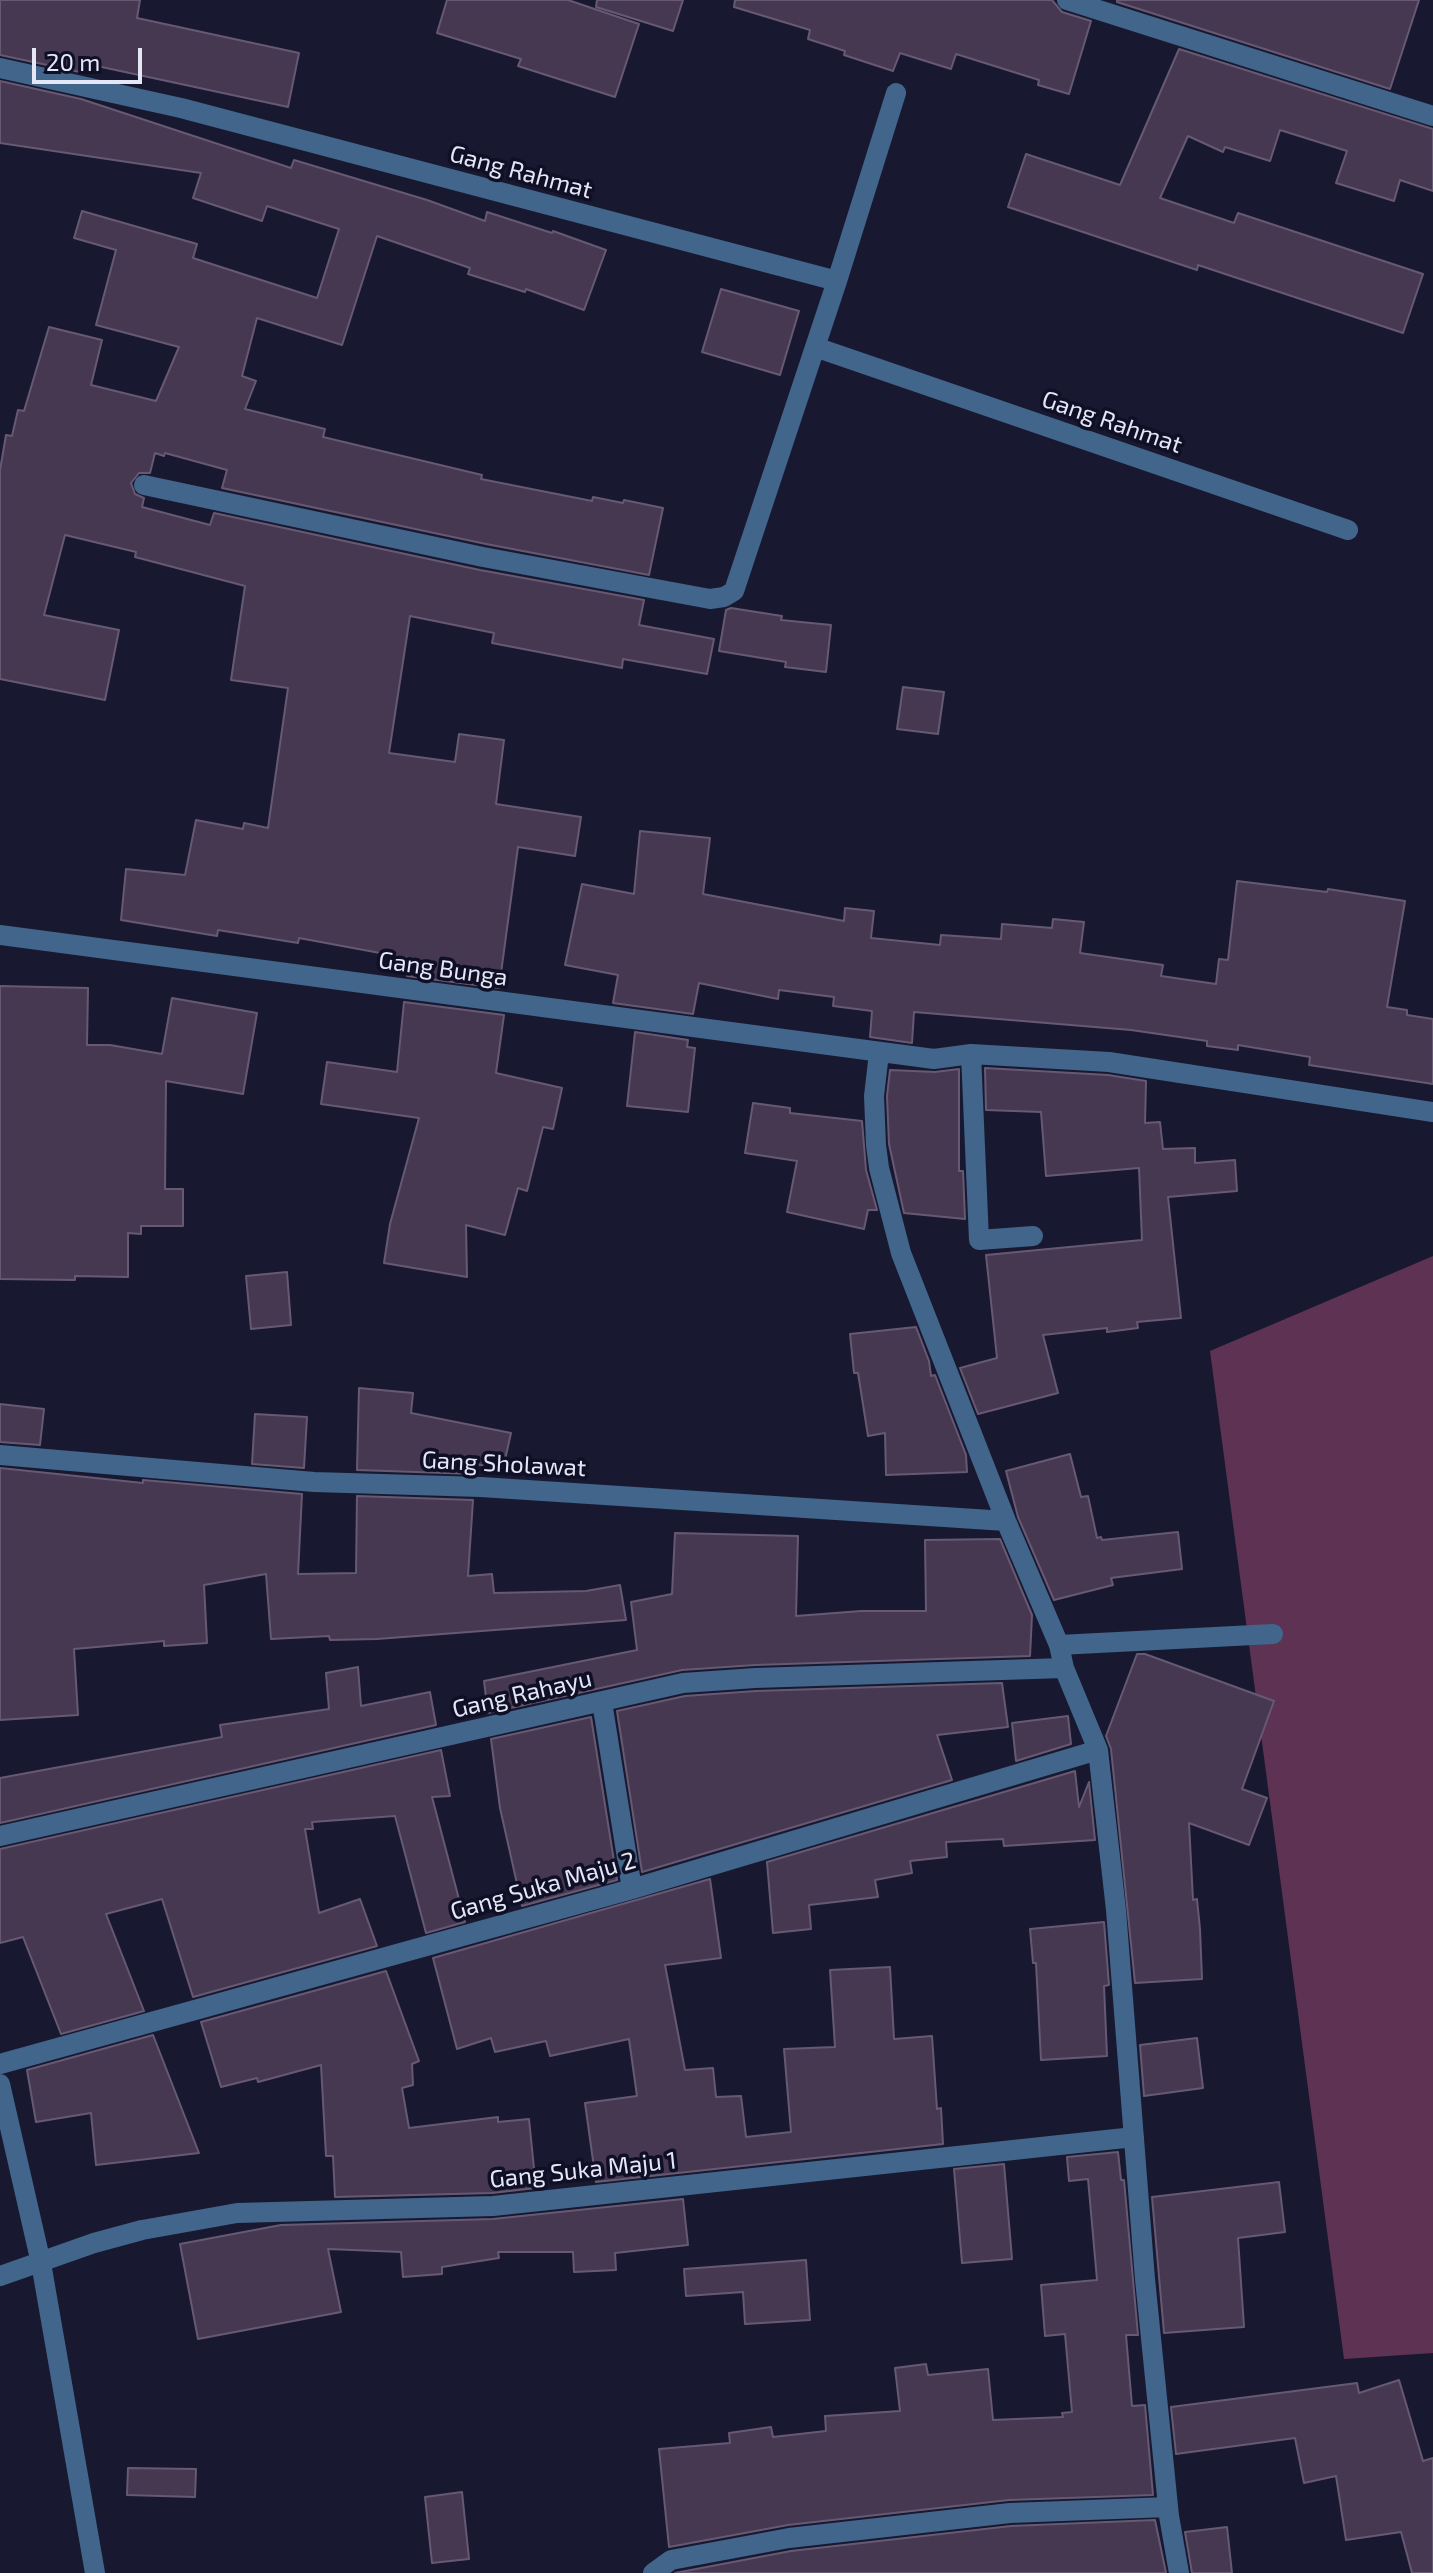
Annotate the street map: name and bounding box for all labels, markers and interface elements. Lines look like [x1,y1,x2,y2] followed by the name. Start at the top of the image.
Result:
[36,32,146,82] scale bar
[46,47,100,76] text: 20 m
[447,139,595,205] street label: Gang Rahmat
[1038,385,1186,459] street label: Gang Rahmat
[377,946,509,992] street label: Gang Bunga
[421,1445,587,1483] street label: Gang Sholawat
[449,1664,595,1724] street label: Gang Rahayu
[447,1846,639,1926] street label: Gang Suka Maju 2
[488,2146,678,2194] street label: Gang Suka Maju 1

